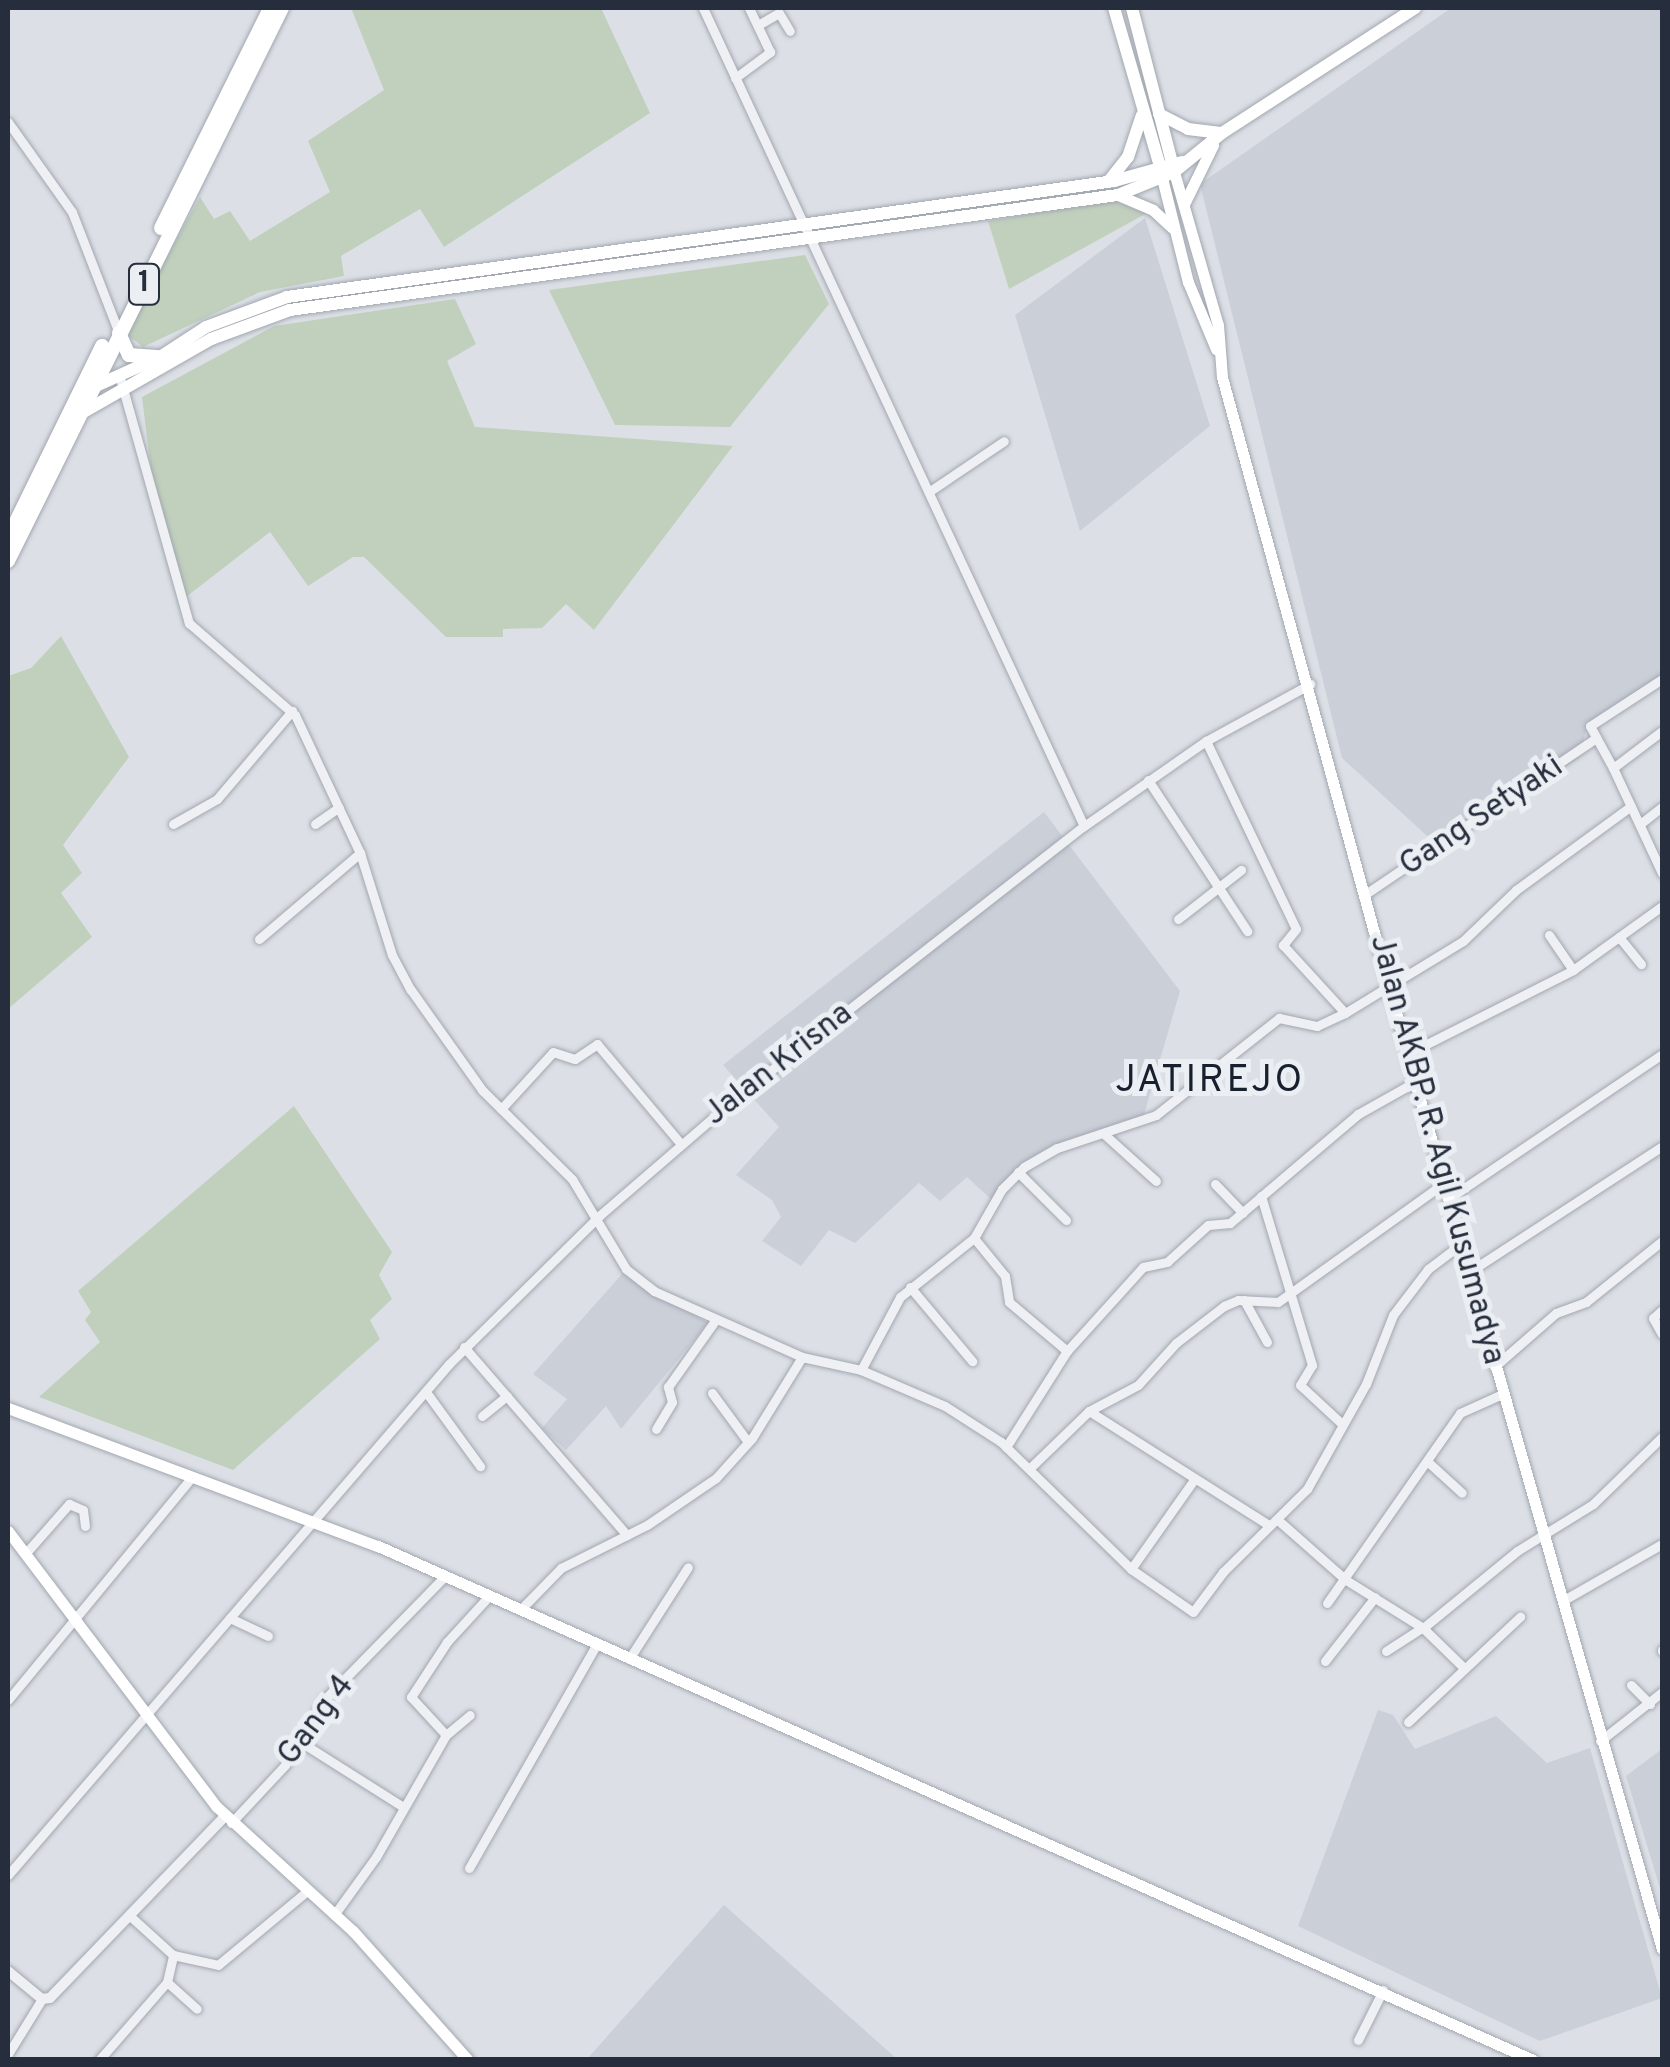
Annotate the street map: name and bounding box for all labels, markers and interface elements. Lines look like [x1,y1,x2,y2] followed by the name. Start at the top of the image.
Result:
[126,259,162,309] road number: 1
[1393,748,1571,886] street label: Gang Setyaki
[1360,930,1512,1370] street label: Jalan AKBP. R. Agil Kusumadya
[697,995,861,1135] street label: Jalan Krisna
[1115,1059,1305,1105] district label: JATIREJO
[271,1668,363,1774] street label: Gang 4

